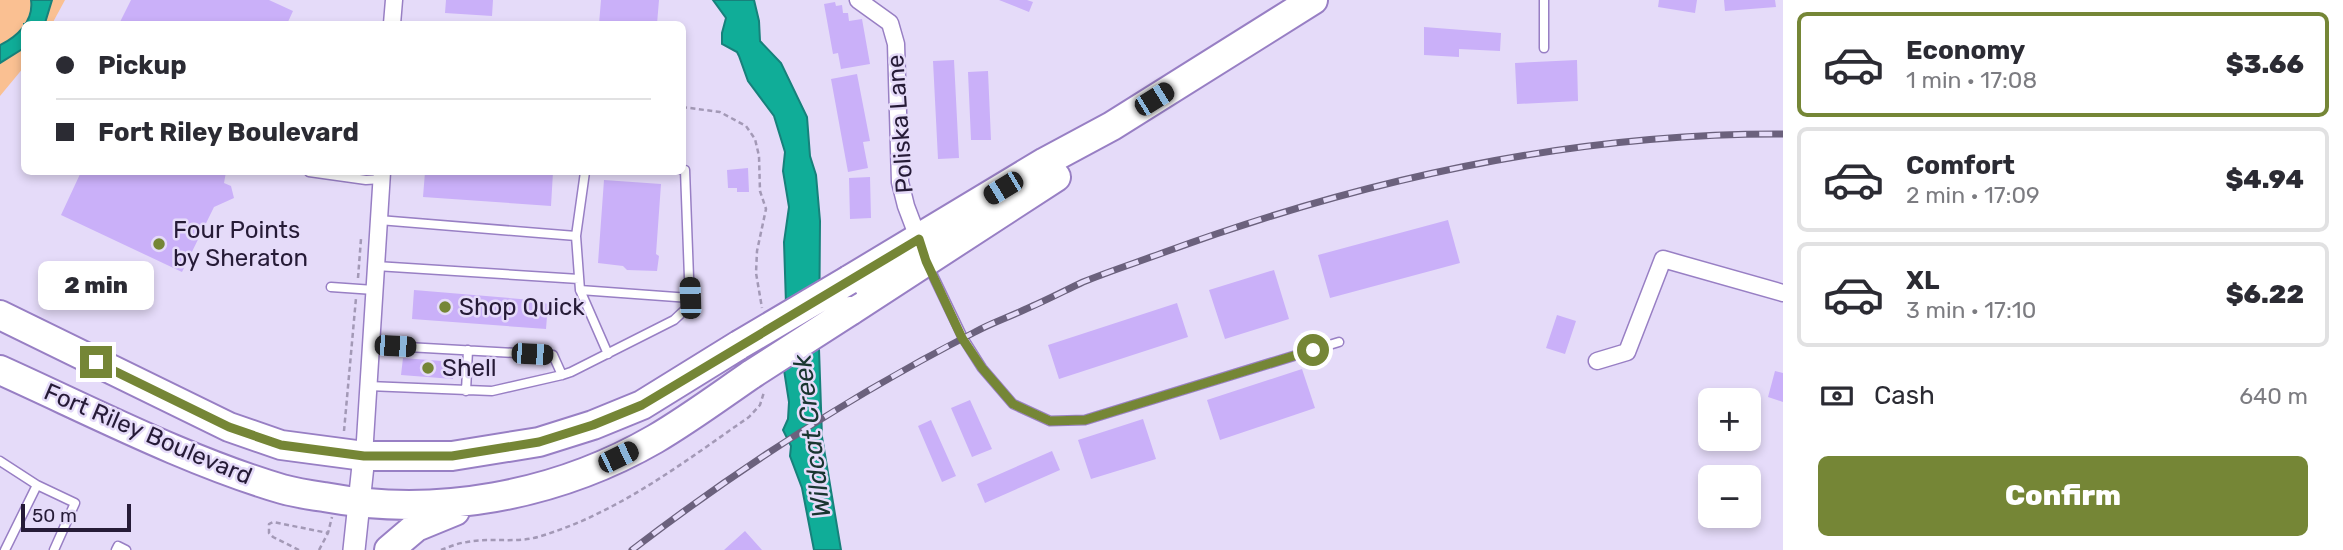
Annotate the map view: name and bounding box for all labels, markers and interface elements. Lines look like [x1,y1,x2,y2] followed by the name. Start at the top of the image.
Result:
[1822,33,1885,96] icon: car
[1906,35,2025,66] text: Economy
[2226,49,2304,80] text: $3.66
[98,50,187,81] text: Pickup
[881,54,919,194] street label: Poliska Lane
[1906,66,2037,94] text: 1 min · 17:08
[1131,79,1178,119] car
[98,117,359,148] text: Fort Riley Boulevard
[1822,148,1885,211] icon: car
[1906,150,2015,181] text: Comfort
[2225,164,2304,195] text: $4.94
[980,168,1027,208] car
[1906,181,2040,209] text: 2 min · 17:09
[173,216,308,272] place label: Four Points by Sheraton
[151,236,167,252] marker: Four Points by Sheraton
[38,260,154,310] callout: 2 min
[1822,263,1885,326] icon: car
[1906,265,1939,296] text: XL
[64,271,128,299] text: 2 min
[679,277,702,319] car
[2226,279,2304,310] text: $6.22
[459,293,585,321] place label: Shop Quick
[1906,296,2036,324] text: 3 min · 17:10
[437,299,453,315] marker: Shop Quick
[374,334,417,358] car
[1297,334,1329,366] route start
[511,342,554,366] car
[80,346,112,378] route end
[787,352,837,519] water label: Wildcat Creek
[442,354,497,382] place label: Shell
[420,360,436,376] marker: Shell
[1818,377,1856,415] icon: cash
[40,378,256,490] street label: Fort Riley Boulevard
[1874,380,1935,411] text: Cash
[2239,382,2308,410] text: 640 m
[1698,388,1761,528] map controls
[1698,388,1761,451] button: +
[595,438,642,476] car
[1818,456,2308,536] button: Confirm
[1698,465,1761,528] button: −
[21,501,131,533] scale bar
[32,504,77,527] text: 50 m

